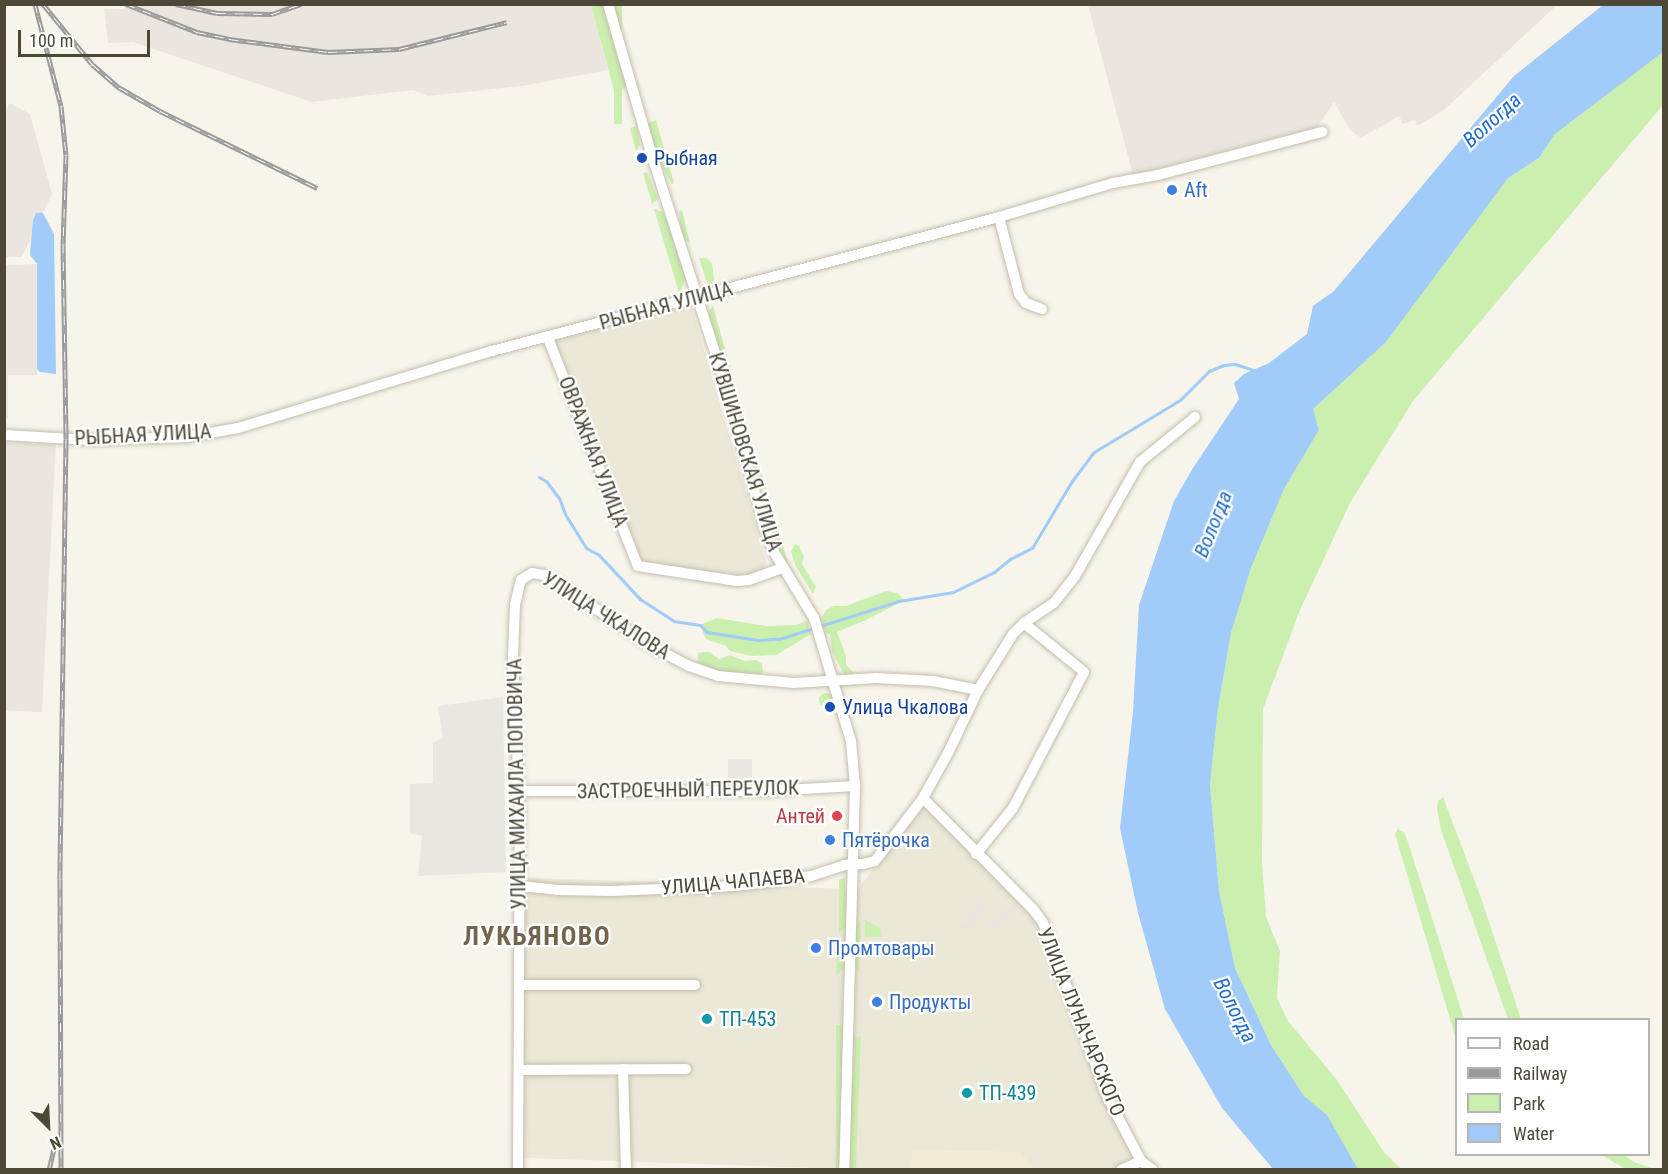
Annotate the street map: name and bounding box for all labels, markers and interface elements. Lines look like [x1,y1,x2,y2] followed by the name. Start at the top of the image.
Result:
[21,18,153,56] scale bar
[29,30,73,51] text: 100 m
[1458,87,1526,153] water label: Вологда
[654,146,718,170] place label: Рыбная
[635,151,649,165] marker: Рыбная
[1184,178,1208,202] place label: Aft
[1165,183,1179,197] marker: Aft
[597,277,735,335] street label: РЫБНАЯ УЛИЦА
[703,350,787,554] street label: КУВШИНОВСКАЯ УЛИЦА
[553,373,633,531] street label: ОВРАЖНАЯ УЛИЦА
[74,419,212,451] street label: РЫБНАЯ УЛИЦА
[1188,487,1238,561] water label: Вологда
[538,567,674,665] street label: УЛИЦА ЧКАЛОВА
[503,658,531,910] street label: УЛИЦА МИХАИЛА ПОПОВИЧА
[842,695,968,719] place label: Улица Чкалова
[823,700,837,714] marker: Улица Чкалова
[577,776,799,804] street label: ЗАСТРОЕЧНЫЙ ПЕРЕУЛОК
[776,804,825,828] place label: Антей
[830,809,844,823] marker: Антей
[842,828,930,852] place label: Пятёрочка
[823,833,837,847] marker: Пятёрочка
[660,864,806,900] street label: УЛИЦА ЧАПАЕВА
[463,921,611,953] district label: ЛУКЬЯНОВО
[1032,924,1130,1120] street label: УЛИЦА ЛУНАЧАРСКОГО
[828,936,934,960] place label: Промтовары
[809,941,823,955] marker: Промтовары
[1208,973,1262,1047] water label: Вологда
[889,990,971,1014] place label: Продукты
[870,995,884,1009] marker: Продукты
[719,1007,776,1031] place label: ТП-453
[700,1012,714,1026] marker: ТП-453
[1455,1018,1650,1156] legend
[1513,1033,1549,1054] text: Road
[1513,1063,1567,1084] text: Railway
[979,1081,1036,1105] place label: ТП-439
[960,1086,974,1100] marker: ТП-439
[1513,1093,1545,1114] text: Park
[18,1096,78,1156] north arrow
[1513,1123,1554,1144] text: Water
[47,1132,64,1154] text: N

